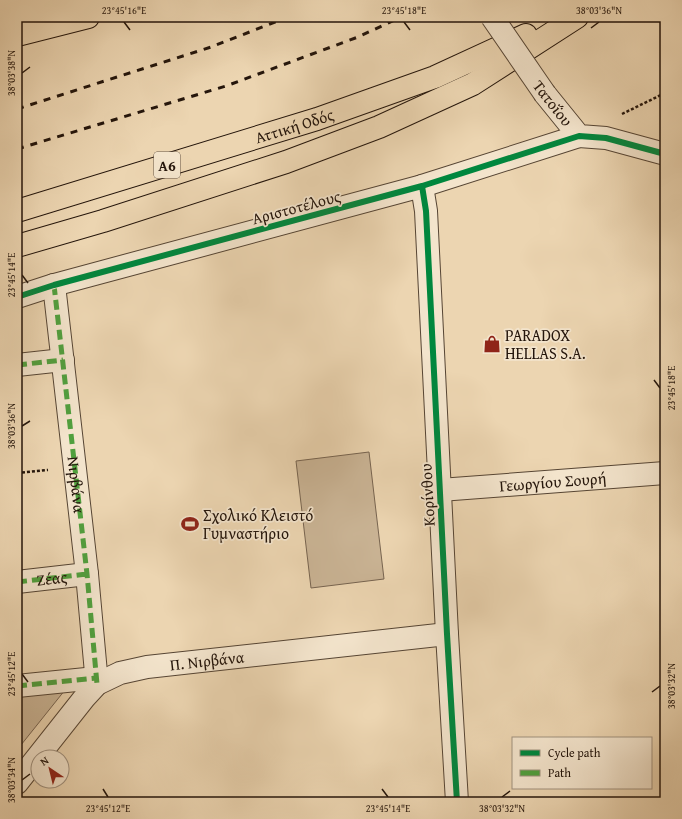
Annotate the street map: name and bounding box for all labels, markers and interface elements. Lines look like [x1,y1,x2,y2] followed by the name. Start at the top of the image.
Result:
[102,3,146,18] text: 23°45'16"E
[382,3,426,18] text: 23°45'18"E
[576,3,622,18] text: 38°03'36"N
[4,50,19,96] text: 38°03'38"N
[527,75,579,131] street label: Τατοΐου
[252,102,337,149] street label: Αττική Οδός
[154,152,180,178] road number: Α6
[249,184,343,230] street label: Αριστοτέλους
[4,253,19,297] text: 23°45'14"E
[505,323,586,365] place label: PARADOX HELLAS S.A.
[482,334,502,354] shop icon: PARADOX HELLAS S.A.
[664,366,679,410] text: 23°45'18"E
[4,403,19,449] text: 38°03'36"N
[62,455,92,515] street label: Νιρβάνα
[413,463,441,527] street label: Κορίνθου
[498,465,607,497] street label: Γεωργίου Σουρή
[203,503,313,545] place label: Σχολικό Κλειστό Γυμναστήριο
[180,514,200,534] sports icon: Σχολικό Κλειστό Γυμναστήριο
[35,564,69,592] street label: Ζέας
[169,644,246,676] street label: Π. Νιρβάνα
[4,652,19,696] text: 23°45'12"E
[664,663,679,709] text: 38°03'32"N
[512,737,652,789] legend
[548,744,601,761] text: Cycle path
[30,749,70,789] north arrow
[37,752,52,769] text: N
[4,757,19,803] text: 38°03'34"N
[548,764,571,781] text: Path
[86,801,130,816] text: 23°45'12"E
[366,801,410,816] text: 23°45'14"E
[479,801,525,816] text: 38°03'32"N

